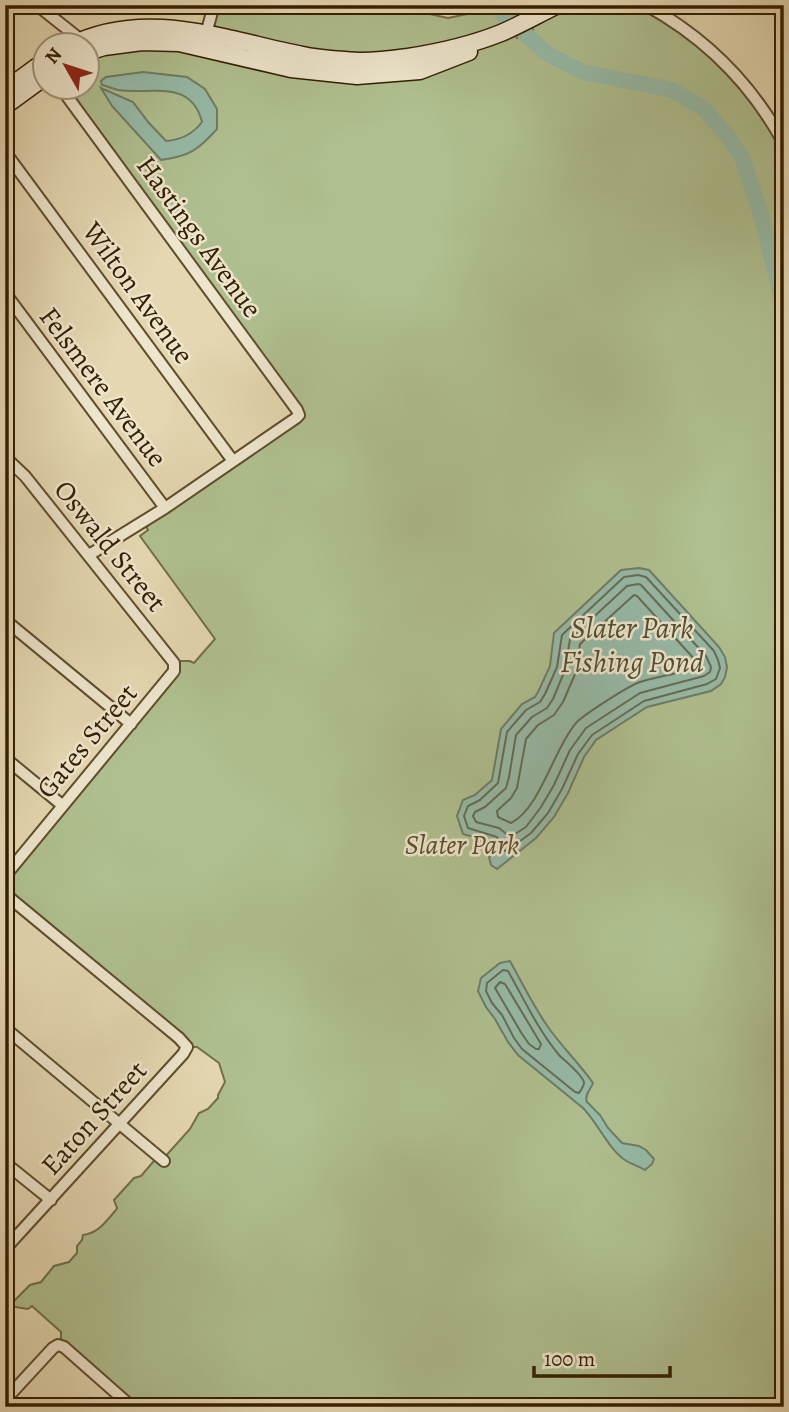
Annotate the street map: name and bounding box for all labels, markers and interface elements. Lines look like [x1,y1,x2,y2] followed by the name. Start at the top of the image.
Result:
[32,32,102,102] north arrow
[39,42,68,69] text: N
[127,148,271,326] street label: Hastings Avenue
[73,213,203,372] street label: Wilton Avenue
[30,299,176,475] street label: Felsmere Avenue
[45,472,175,620] street label: Oswald Street
[560,608,704,682] water label: Slater Park Fishing Pond
[28,676,146,806] street label: Gates Street
[405,826,519,864] park label: Slater Park
[32,1053,156,1183] street label: Eaton Street
[534,1335,670,1379] scale bar
[544,1345,595,1373] text: 100 m

